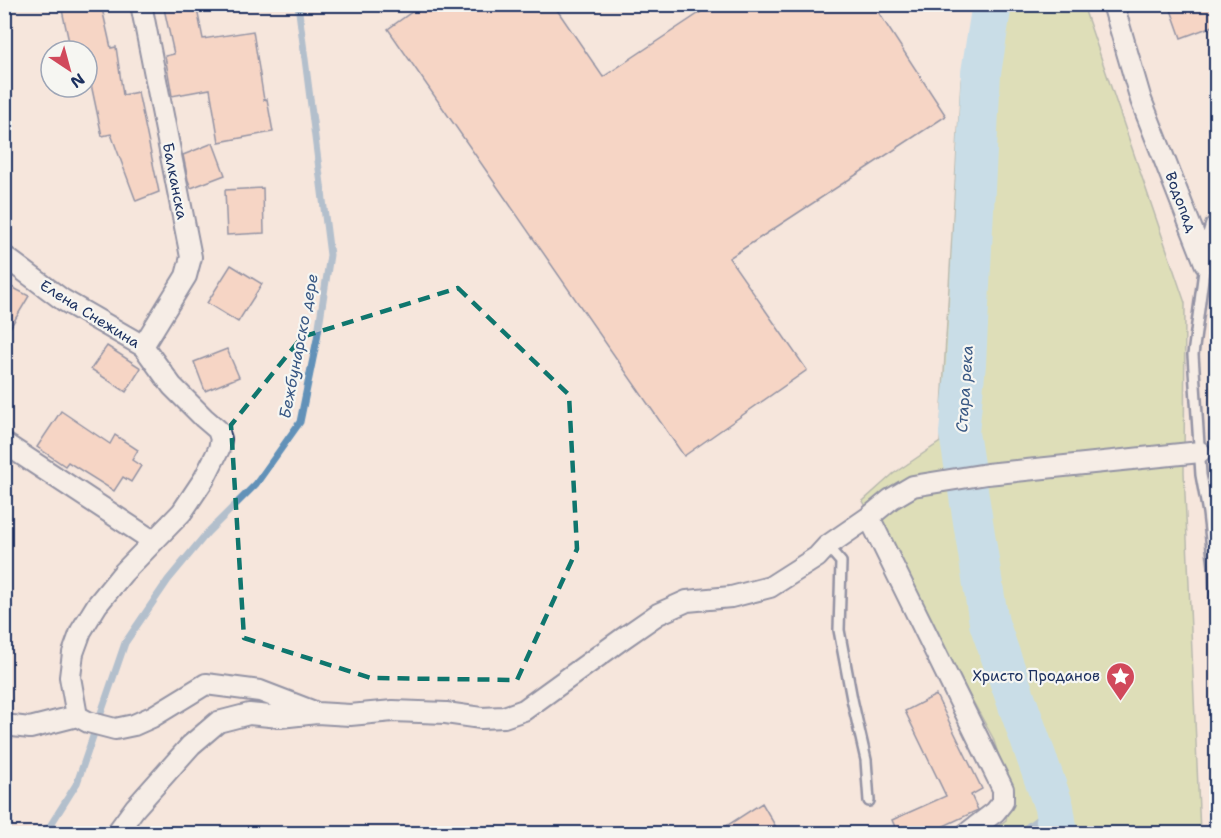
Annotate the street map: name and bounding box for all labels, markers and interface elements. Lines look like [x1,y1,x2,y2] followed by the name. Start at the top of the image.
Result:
[39,39,99,99] north arrow
[66,69,89,93] text: N
[158,141,192,222] street label: Балканска
[1160,169,1202,236] street label: Водопад
[274,272,323,420] water label: Бежбунарско дере
[36,275,144,353] street label: Елена Снежина
[951,345,978,433] water label: Стара река
[1105,660,1137,702] place icon: Христо Проданов
[972,666,1100,686] place label: Христо Проданов

